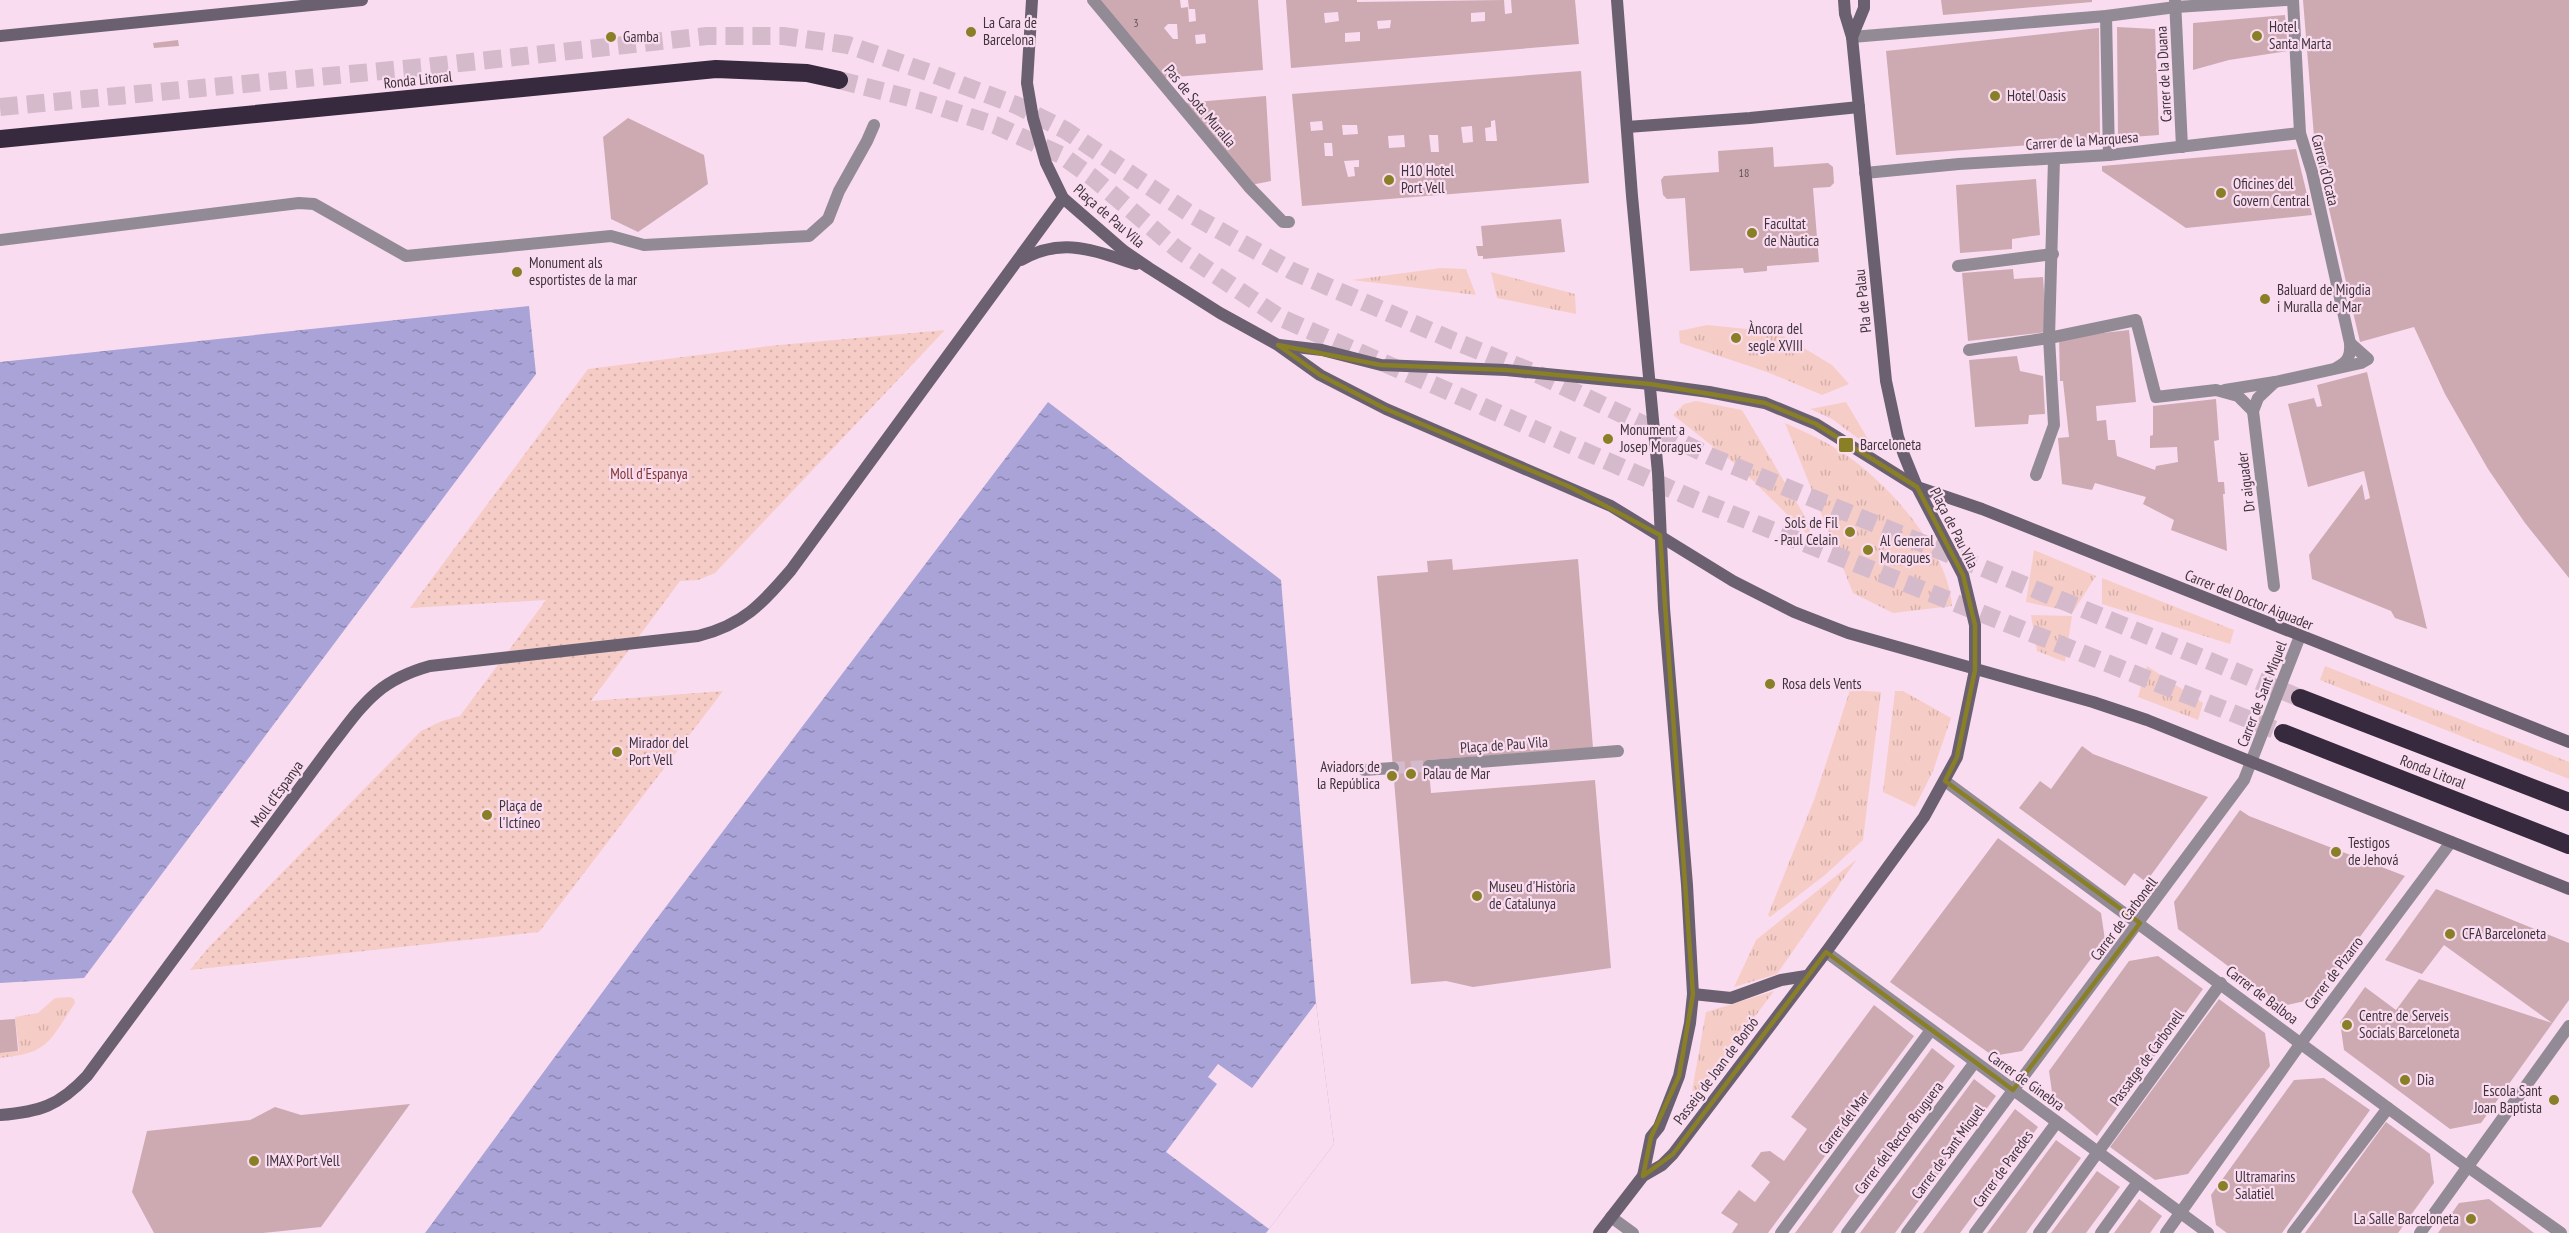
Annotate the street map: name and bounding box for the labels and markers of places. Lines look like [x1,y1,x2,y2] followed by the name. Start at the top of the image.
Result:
[983,13,1037,49] place label: La Cara de Barcelona
[2269,17,2331,53] place label: Hotel Santa Marta
[964,25,978,39] marker: La Cara de Barcelona
[623,27,659,46] place label: Gamba
[2250,29,2264,43] marker: Hotel Santa Marta
[604,30,618,44] marker: Gamba
[2007,86,2066,105] place label: Hotel Oasis
[1988,89,2002,103] marker: Hotel Oasis
[1401,161,1454,197] place label: H10 Hotel Port Vell
[1382,173,1396,187] marker: H10 Hotel Port Vell
[2233,174,2310,210] place label: Oficines del Govern Central
[2214,186,2228,200] marker: Oficines del Govern Central
[1764,214,1819,250] place label: Facultat de Nàutica
[1745,226,1759,240] marker: Facultat de Nàutica
[529,253,638,289] place label: Monument als esportistes de la mar
[510,265,524,279] marker: Monument als esportistes de la mar
[2277,280,2371,316] place label: Baluard de Migdia i Muralla de Mar
[2258,292,2272,306] marker: Baluard de Migdia i Muralla de Mar
[1748,319,1803,355] place label: Àncora del segle XVIII
[1729,331,1743,345] marker: Àncora del segle XVIII
[1619,420,1701,456] place label: Monument a Josep Moragues
[1601,432,1615,446] marker: Monument a Josep Moragues
[1860,435,1921,454] place label: Barceloneta
[1837,436,1855,454] marker: Barceloneta
[1774,513,1838,549] place label: Sols de Fil - Paul Celain
[1843,525,1857,539] marker: Sols de Fil - Paul Celain
[1880,531,1934,567] place label: Al General Moragues
[1861,543,1875,557] marker: Al General Moragues
[1782,674,1862,693] place label: Rosa dels Vents
[1763,677,1777,691] marker: Rosa dels Vents
[629,733,689,769] place label: Mirador del Port Vell
[610,745,624,759] marker: Mirador del Port Vell
[1317,757,1380,793] place label: Aviadors de la República
[1423,764,1491,783] place label: Palau de Mar
[1404,767,1418,781] marker: Palau de Mar
[1385,769,1399,783] marker: Aviadors de la República
[499,796,542,832] place label: Plaça de l'Ictíneo
[480,808,494,822] marker: Plaça de l'Ictíneo
[2348,833,2398,869] place label: Testigos de Jehová
[2329,845,2343,859] marker: Testigos de Jehová
[1489,877,1575,913] place label: Museu d'Història de Catalunya
[1470,889,1484,903] marker: Museu d'Història de Catalunya
[2462,924,2546,943] place label: CFA Barceloneta
[2443,927,2457,941] marker: CFA Barceloneta
[2359,1006,2460,1042] place label: Centre de Serveis Socials Barceloneta
[2340,1018,2354,1032] marker: Centre de Serveis Socials Barceloneta
[2417,1070,2434,1089] place label: Dia
[2398,1073,2412,1087] marker: Dia
[2473,1081,2542,1117] place label: Escola Sant Joan Baptista
[2547,1093,2561,1107] marker: Escola Sant Joan Baptista
[266,1151,340,1170] place label: IMAX Port Vell
[247,1154,261,1168] marker: IMAX Port Vell
[2235,1167,2295,1203] place label: Ultramarins Salatiel
[2216,1179,2230,1193] marker: Ultramarins Salatiel
[2354,1209,2459,1228] place label: La Salle Barceloneta
[2464,1212,2478,1226] marker: La Salle Barceloneta

